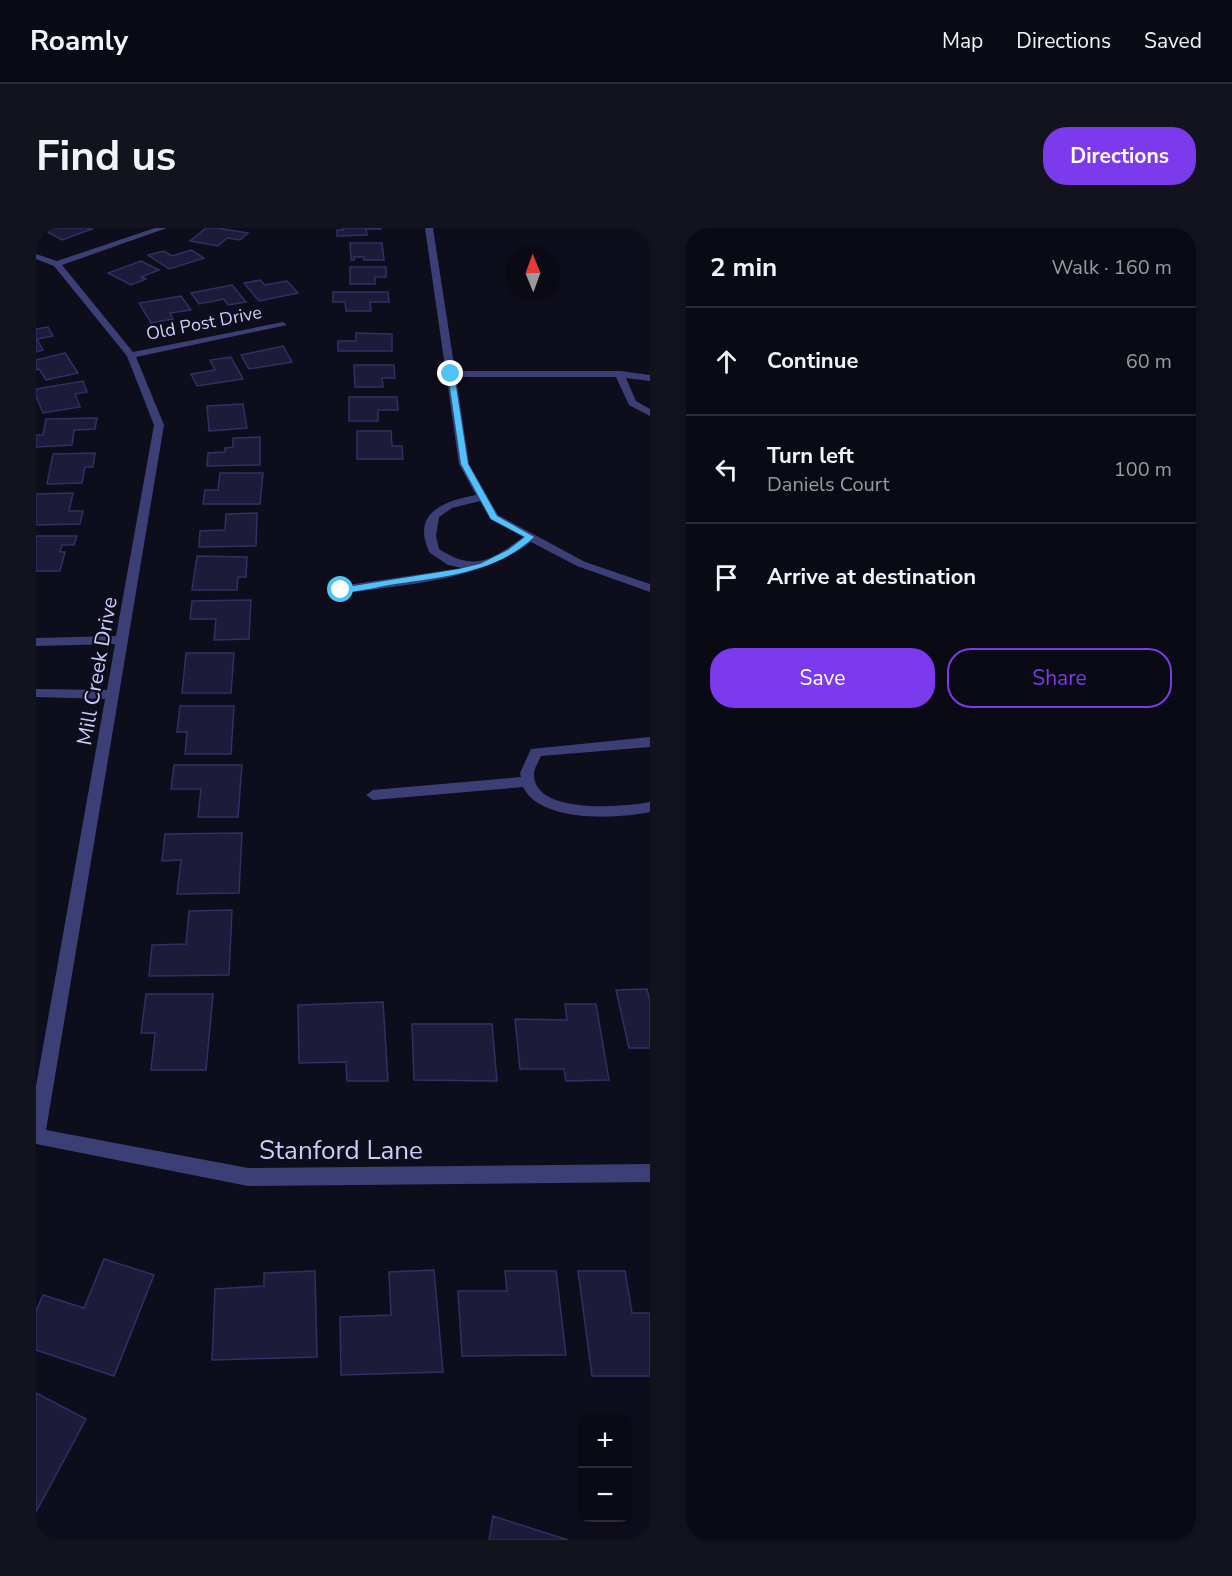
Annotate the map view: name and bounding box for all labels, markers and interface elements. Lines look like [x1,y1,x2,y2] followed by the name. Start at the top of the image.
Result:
[30,22,128,60] text: Roamly
[942,27,983,55] text: Map
[1016,27,1111,55] text: Directions
[1144,27,1202,55] text: Saved
[1043,127,1196,185] button: Directions
[36,128,176,185] text: Find us
[506,246,560,300] north arrow
[710,250,777,285] text: 2 min
[1052,254,1172,281] text: Walk · 160 m
[144,300,264,346] street label: Old Post Drive
[710,345,743,378] icon: ahead
[767,346,858,376] text: Continue
[1126,348,1172,375] text: 60 m
[437,360,463,386] route end
[767,441,854,471] text: Turn left
[710,453,743,486] icon: left
[1114,456,1172,483] text: 100 m
[767,471,889,498] text: Daniels Court
[710,561,743,594] icon: arrive
[767,562,976,592] text: Arrive at destination
[327,576,353,602] route start
[70,595,124,747] street label: Mill Creek Drive
[710,648,935,708] button: Save
[947,648,1172,708] button: Share
[259,1133,423,1168] street label: Stanford Lane
[578,1414,632,1522] map controls
[578,1414,632,1468] button: +
[578,1468,632,1522] button: −

